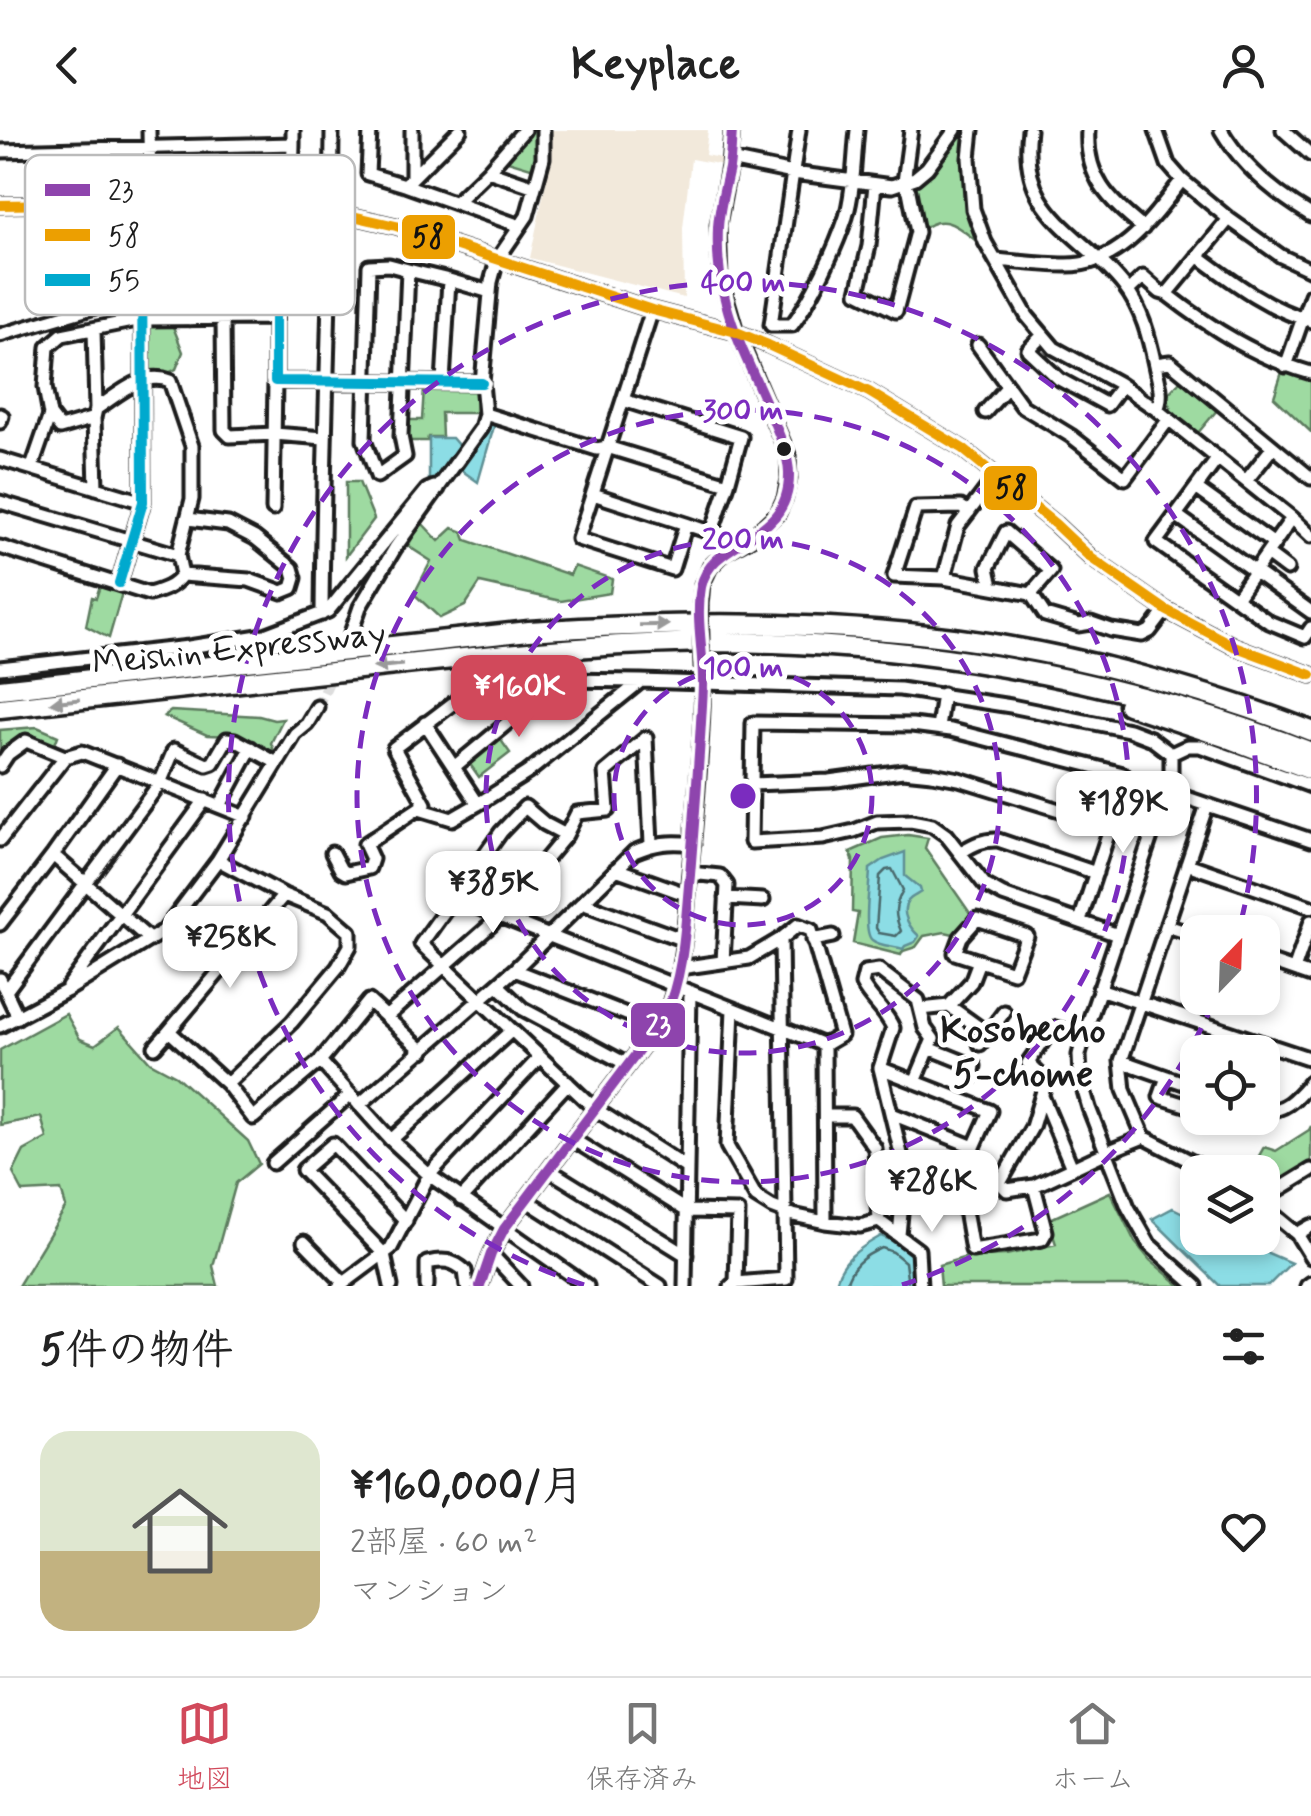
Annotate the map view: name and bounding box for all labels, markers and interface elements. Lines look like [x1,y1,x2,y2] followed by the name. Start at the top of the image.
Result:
[571,36,740,95] text: Keyplace
[40,38,95,93] icon: back
[1216,38,1271,93] icon: person
[25,155,355,315] legend
[108,174,134,211] text: 23
[400,213,457,261] line badge: 58
[108,219,140,256] text: 58
[412,220,444,257] text: 58
[108,264,140,301] text: 55
[701,264,785,303] text: 400 m
[703,392,783,431] text: 300 m
[774,439,794,459] unlabelled marker
[982,464,1039,512] line badge: 58
[995,471,1027,508] text: 58
[702,521,784,560] text: 200 m
[90,611,388,687] street label: Meishin Expressway
[639,617,671,633] one-way arrow
[703,649,783,688] text: 100 m
[449,655,589,740] pin: ¥160K
[371,658,403,674] one-way arrow
[473,666,565,708] text: ¥160K
[48,693,80,709] one-way arrow
[1053,771,1193,856] pin: ¥189K
[725,778,761,814] centre of rings
[1078,782,1168,824] text: ¥189K
[423,851,563,936] pin: ¥385K
[448,862,538,904] text: ¥385K
[160,906,300,991] pin: ¥258K
[1180,915,1280,1015] north arrow
[1180,915,1280,1255] map controls
[184,917,276,959] text: ¥258K
[629,1001,687,1049] line badge: 23
[940,1007,1106,1100] district label: Kosobecho 5-chome
[645,1009,671,1046] text: 23
[1180,1035,1280,1135] button: locate
[862,1150,1002,1235] pin: ¥286K
[1180,1155,1280,1255] button: layers
[887,1161,977,1203] text: ¥286K
[1216,1319,1271,1374] icon: filters
[40,1324,233,1379] text: 5件の物件
[350,1460,584,1515] text: ¥160,000/月
[120,1471,240,1591] icon: home
[1216,1504,1271,1559] icon: heart
[350,1522,537,1564] text: 2部屋 · 60 m²
[350,1571,509,1613] text: マンション
[177,1696,233,1799] tab: 地図
[586,1696,698,1799] tab: 保存済み
[1051,1696,1134,1799] tab: ホーム

